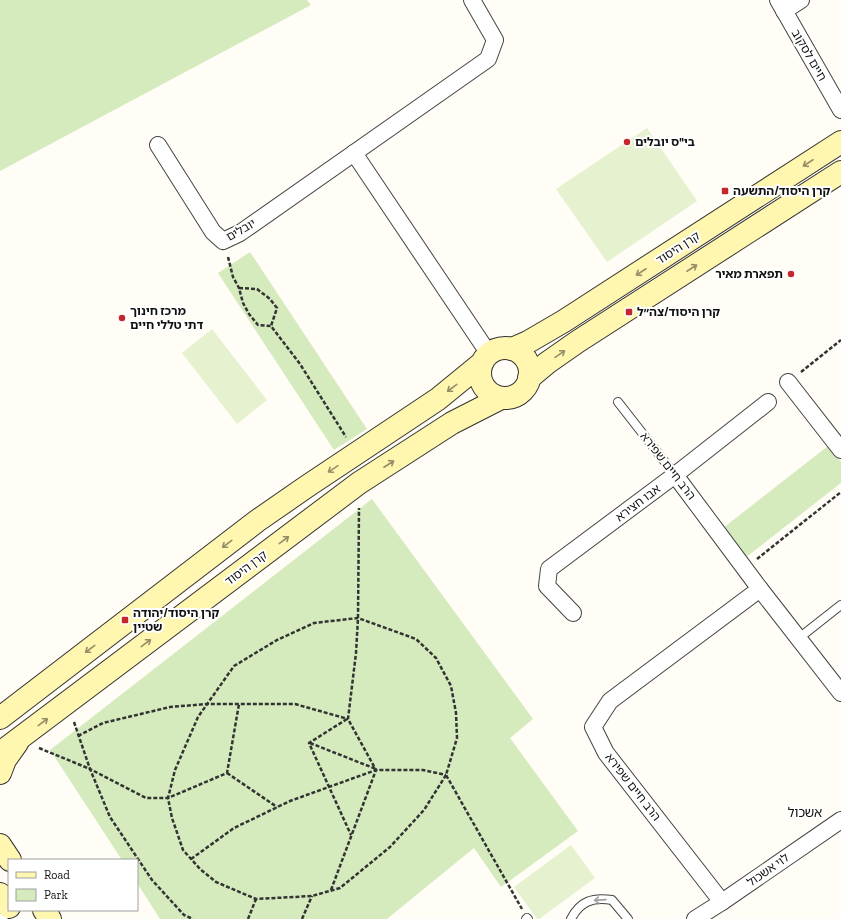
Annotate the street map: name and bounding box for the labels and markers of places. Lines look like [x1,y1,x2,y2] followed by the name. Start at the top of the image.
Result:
[635,135,695,149] place label: בי"ס יובלים
[622,137,632,147] marker: בי"ס יובלים
[733,184,831,198] place label: קרן היסוד/התשעה
[720,186,730,196] marker: קרן היסוד/התשעה
[715,267,783,281] place label: תפארת מאיר
[786,269,796,279] marker: תפארת מאיר
[130,304,203,332] place label: מרכז חינוך דתי טללי חיים
[637,305,720,319] place label: קרן היסוד/צה״ל
[624,307,634,317] marker: קרן היסוד/צה״ל
[117,313,127,323] marker: מרכז חינוך דתי טללי חיים
[133,606,219,634] place label: קרן היסוד/יהודה שטיין
[120,615,130,625] marker: קרן היסוד/יהודה שטיין

